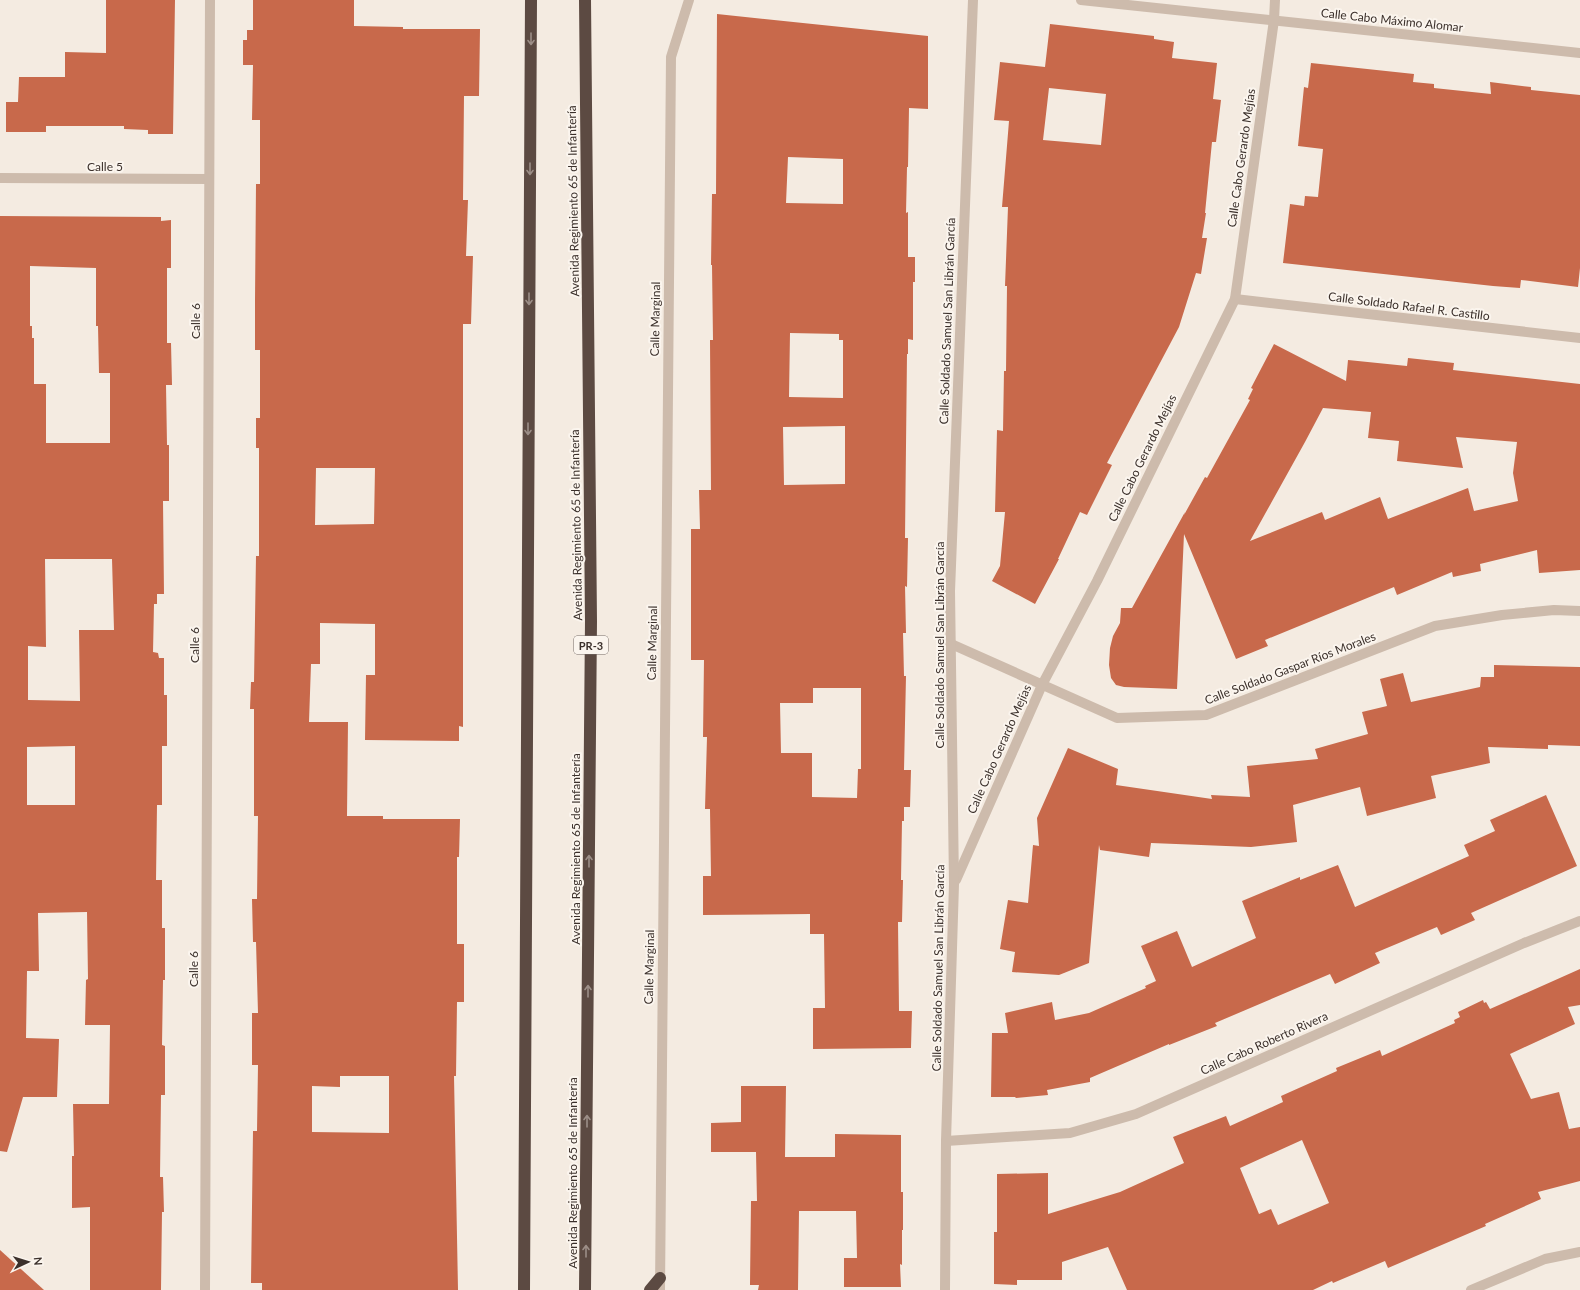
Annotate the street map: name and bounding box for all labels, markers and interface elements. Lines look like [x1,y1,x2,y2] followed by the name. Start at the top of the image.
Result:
[1320,5,1464,35] street label: Calle Cabo Máximo Alomar
[527,32,535,45] one-way arrow
[1224,88,1258,228] street label: Calle Cabo Gerardo Mejías
[564,105,582,297] street label: Avenida Regimiento 65 de Infantería
[87,159,123,174] street label: Calle 5
[526,162,534,175] one-way arrow
[936,217,958,425] street label: Calle Soldado Samuel San Librán García
[647,281,663,357] street label: Calle Marginal
[1327,289,1491,323] street label: Calle Soldado Rafael R. Castillo
[525,292,533,305] one-way arrow
[188,303,203,339] street label: Calle 6
[1105,392,1179,524] street label: Calle Cabo Gerardo Mejías
[524,422,532,435] one-way arrow
[567,429,585,621] street label: Avenida Regimiento 65 de Infantería
[932,541,947,748] street label: Calle Soldado Samuel San Librán García
[644,605,660,681] street label: Calle Marginal
[187,627,202,663] street label: Calle 6
[1202,628,1378,708] street label: Calle Soldado Gaspar Ríos Morales
[574,636,608,654] road number: PR-3
[964,682,1034,816] street label: Calle Cabo Gerardo Mejías
[568,753,583,945] street label: Avenida Regimiento 65 de Infantería
[585,855,593,868] one-way arrow
[929,864,947,1072] street label: Calle Soldado Samuel San Librán García
[641,929,657,1005] street label: Calle Marginal
[186,951,201,987] street label: Calle 6
[584,985,592,998] one-way arrow
[1198,1008,1330,1078] street label: Calle Cabo Roberto Rivera
[565,1077,580,1269] street label: Avenida Regimiento 65 de Infantería
[583,1115,591,1128] one-way arrow
[8,1242,48,1282] north arrow
[582,1245,590,1258] one-way arrow
[32,1257,45,1266] text: N

